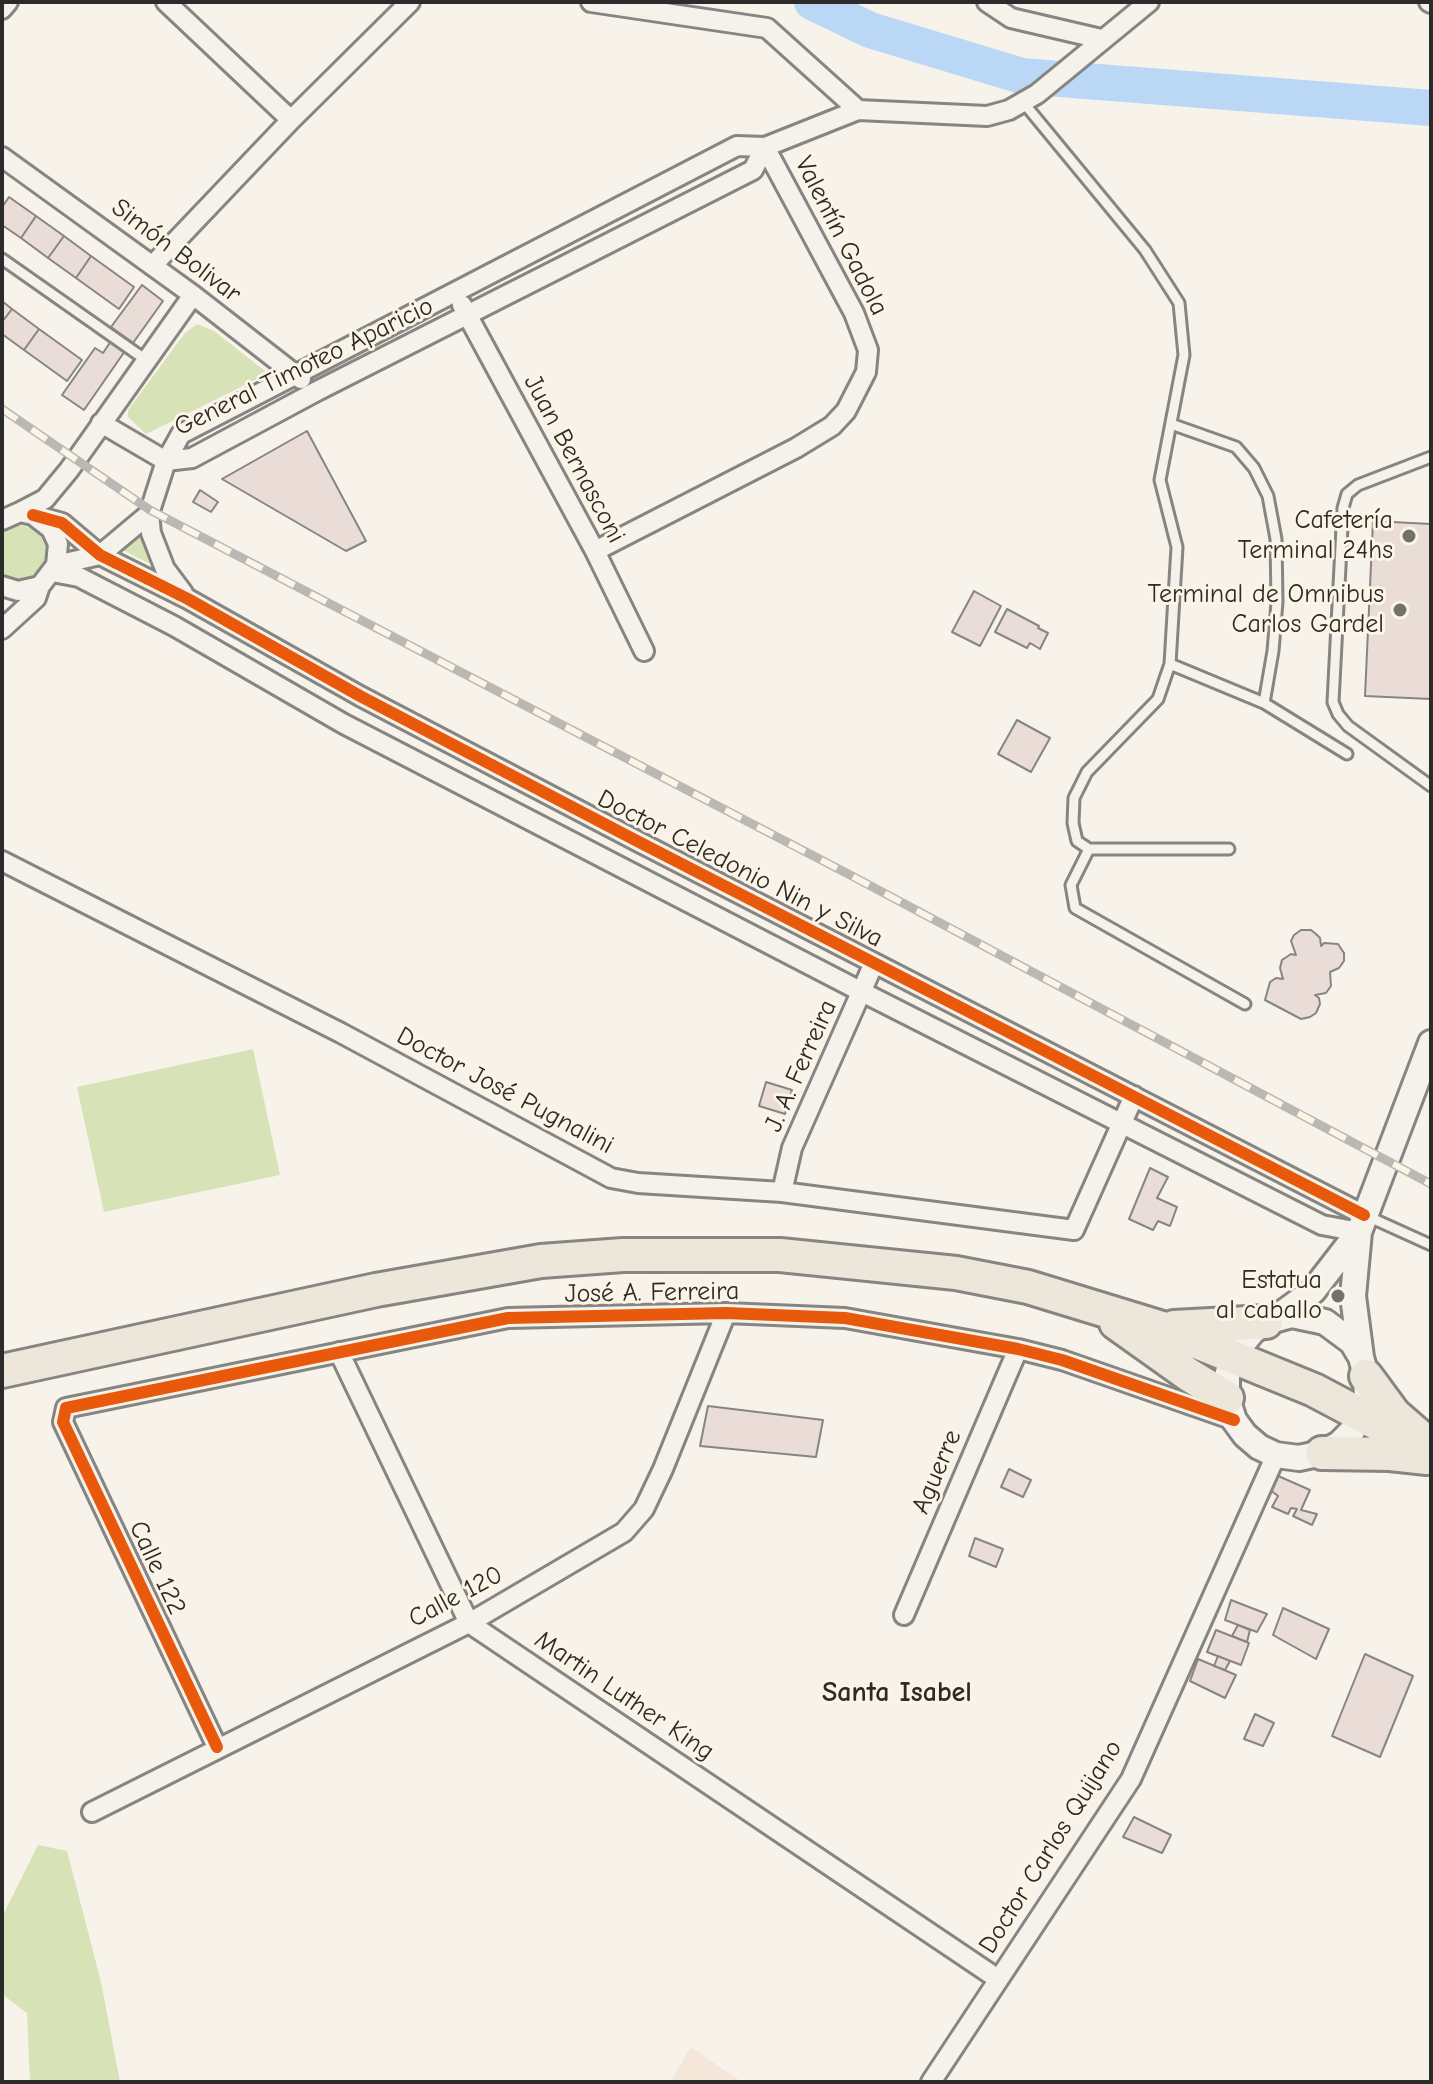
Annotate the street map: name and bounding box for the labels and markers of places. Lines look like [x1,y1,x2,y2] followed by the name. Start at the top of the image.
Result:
[1238,505,1393,566] place label: Cafetería Terminal 24hs
[1400,527,1418,545] marker: Cafetería Terminal 24hs
[1148,579,1384,640] place label: Terminal de Omnibus Carlos Gardel
[1391,601,1409,619] marker: Terminal de Omnibus Carlos Gardel
[1216,1265,1322,1326] place label: Estatua al caballo
[1329,1287,1347,1305] marker: Estatua al caballo

